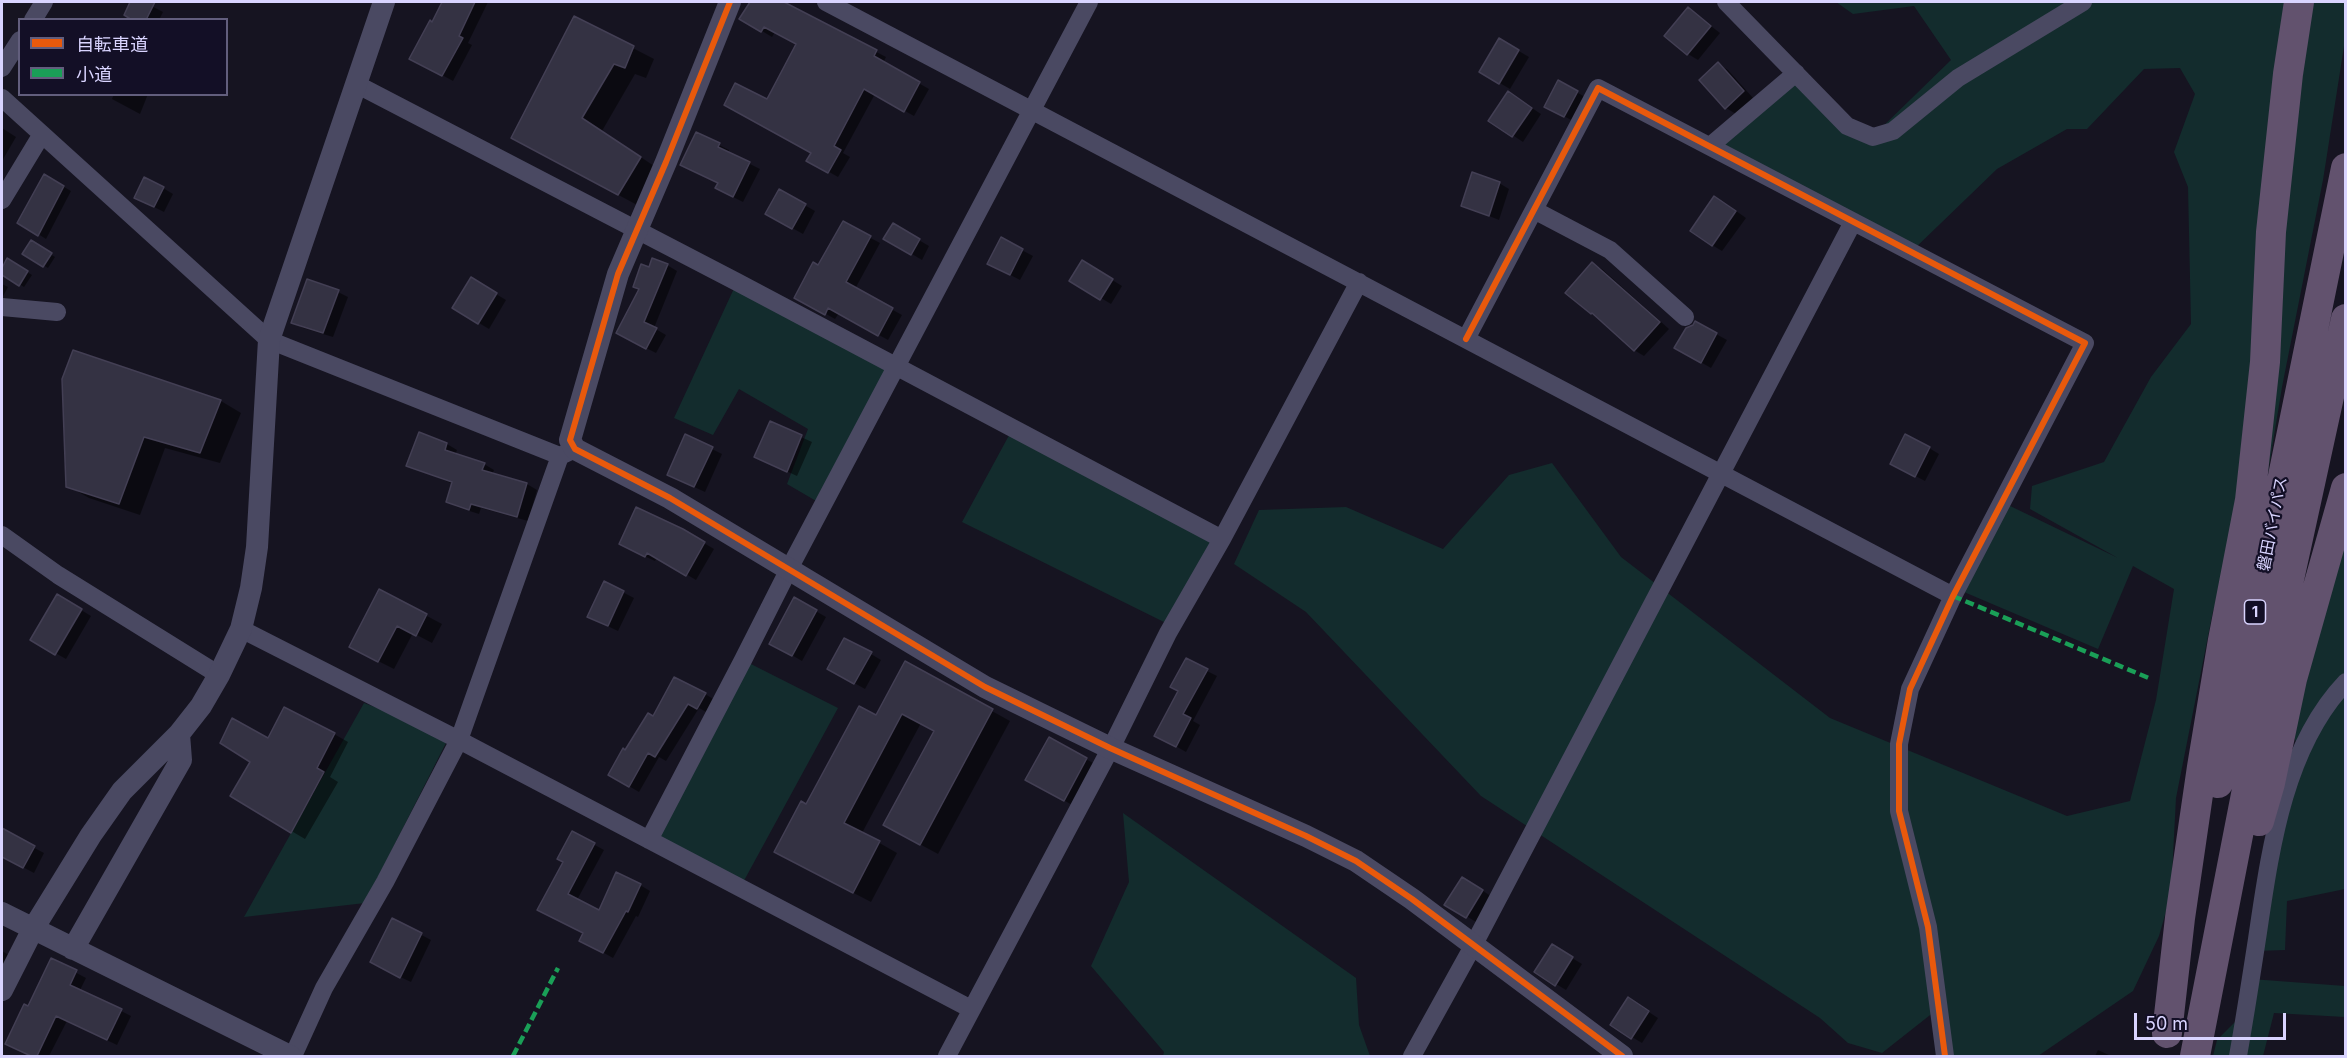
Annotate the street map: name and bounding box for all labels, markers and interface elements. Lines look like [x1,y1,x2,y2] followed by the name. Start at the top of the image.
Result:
[18,18,228,96] legend
[76,34,148,55] text: 自転車道
[76,64,112,85] text: 小道
[2254,475,2292,573] street label: 磐田バイパス
[2244,600,2266,624] road number: 1
[2137,1001,2288,1039] scale bar
[2145,1013,2188,1034] text: 50 m

